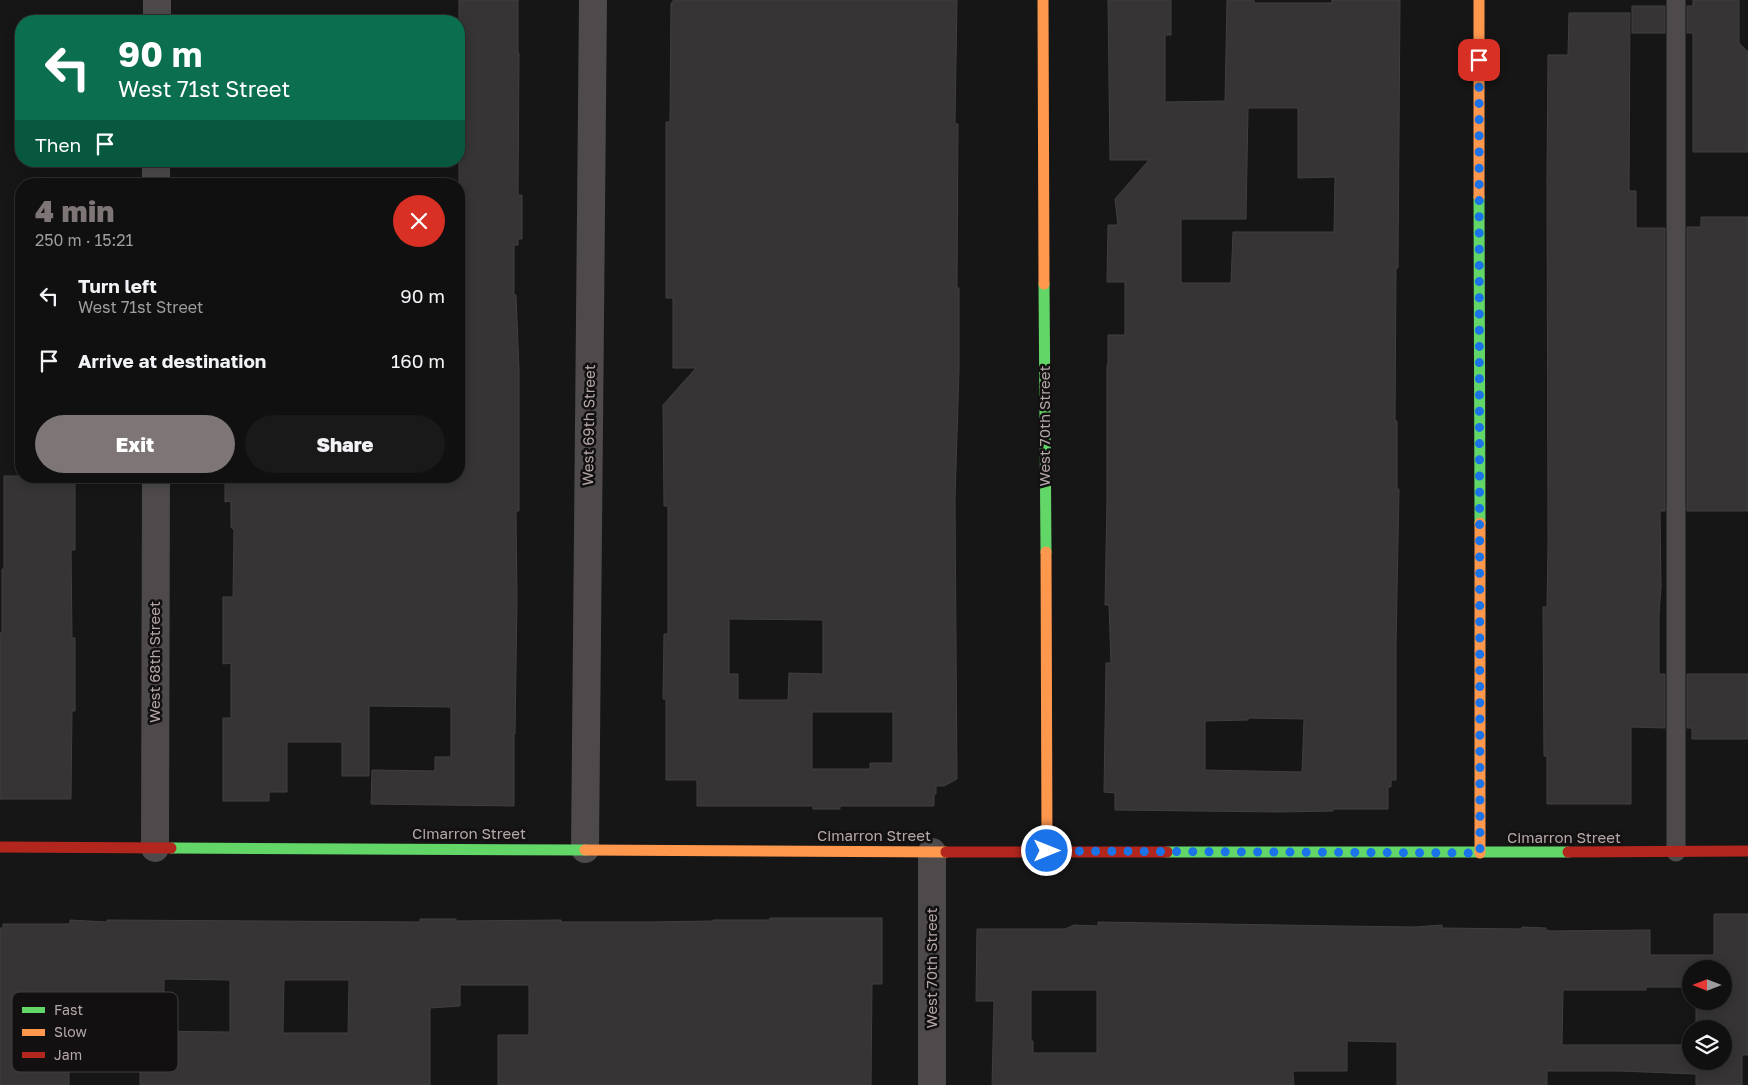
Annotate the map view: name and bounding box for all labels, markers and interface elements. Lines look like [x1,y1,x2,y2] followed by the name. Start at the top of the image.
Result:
[118,33,202,75] text: 90 m
[35,35,100,100] icon: left
[1458,39,1500,81] pin
[1465,46,1493,74] icon: arrive
[118,75,290,102] text: West 71st Street
[91,130,119,158] icon: arrive
[35,133,81,156] text: Then
[35,193,114,229] text: 4 min
[393,195,445,247] button: close
[35,230,133,250] text: 250 m · 15:21
[78,274,157,297] text: Turn left
[35,282,63,310] icon: left
[400,284,445,307] text: 90 m
[78,297,203,317] text: West 71st Street
[35,347,63,375] icon: arrive
[78,349,266,372] text: Arrive at destination
[391,349,445,372] text: 160 m
[578,364,598,486] street label: West 69th Street
[1035,366,1053,486] street label: West 70th Street
[35,415,235,473] button: Exit
[245,415,445,473] button: Share
[145,601,163,723] street label: West 68th Street
[412,824,526,842] street label: Cimarron Street
[1020,824,1072,876] position arrow
[817,826,931,844] street label: Cimarron Street
[1507,828,1621,846] street label: Cimarron Street
[922,908,940,1028] street label: West 70th Street
[1682,960,1732,1010] north arrow
[1682,960,1732,1070] map controls
[12,992,178,1072] legend
[54,1001,83,1018] text: Fast
[1682,1020,1732,1070] button: layers
[54,1023,87,1040] text: Slow
[54,1046,82,1063] text: Jam

